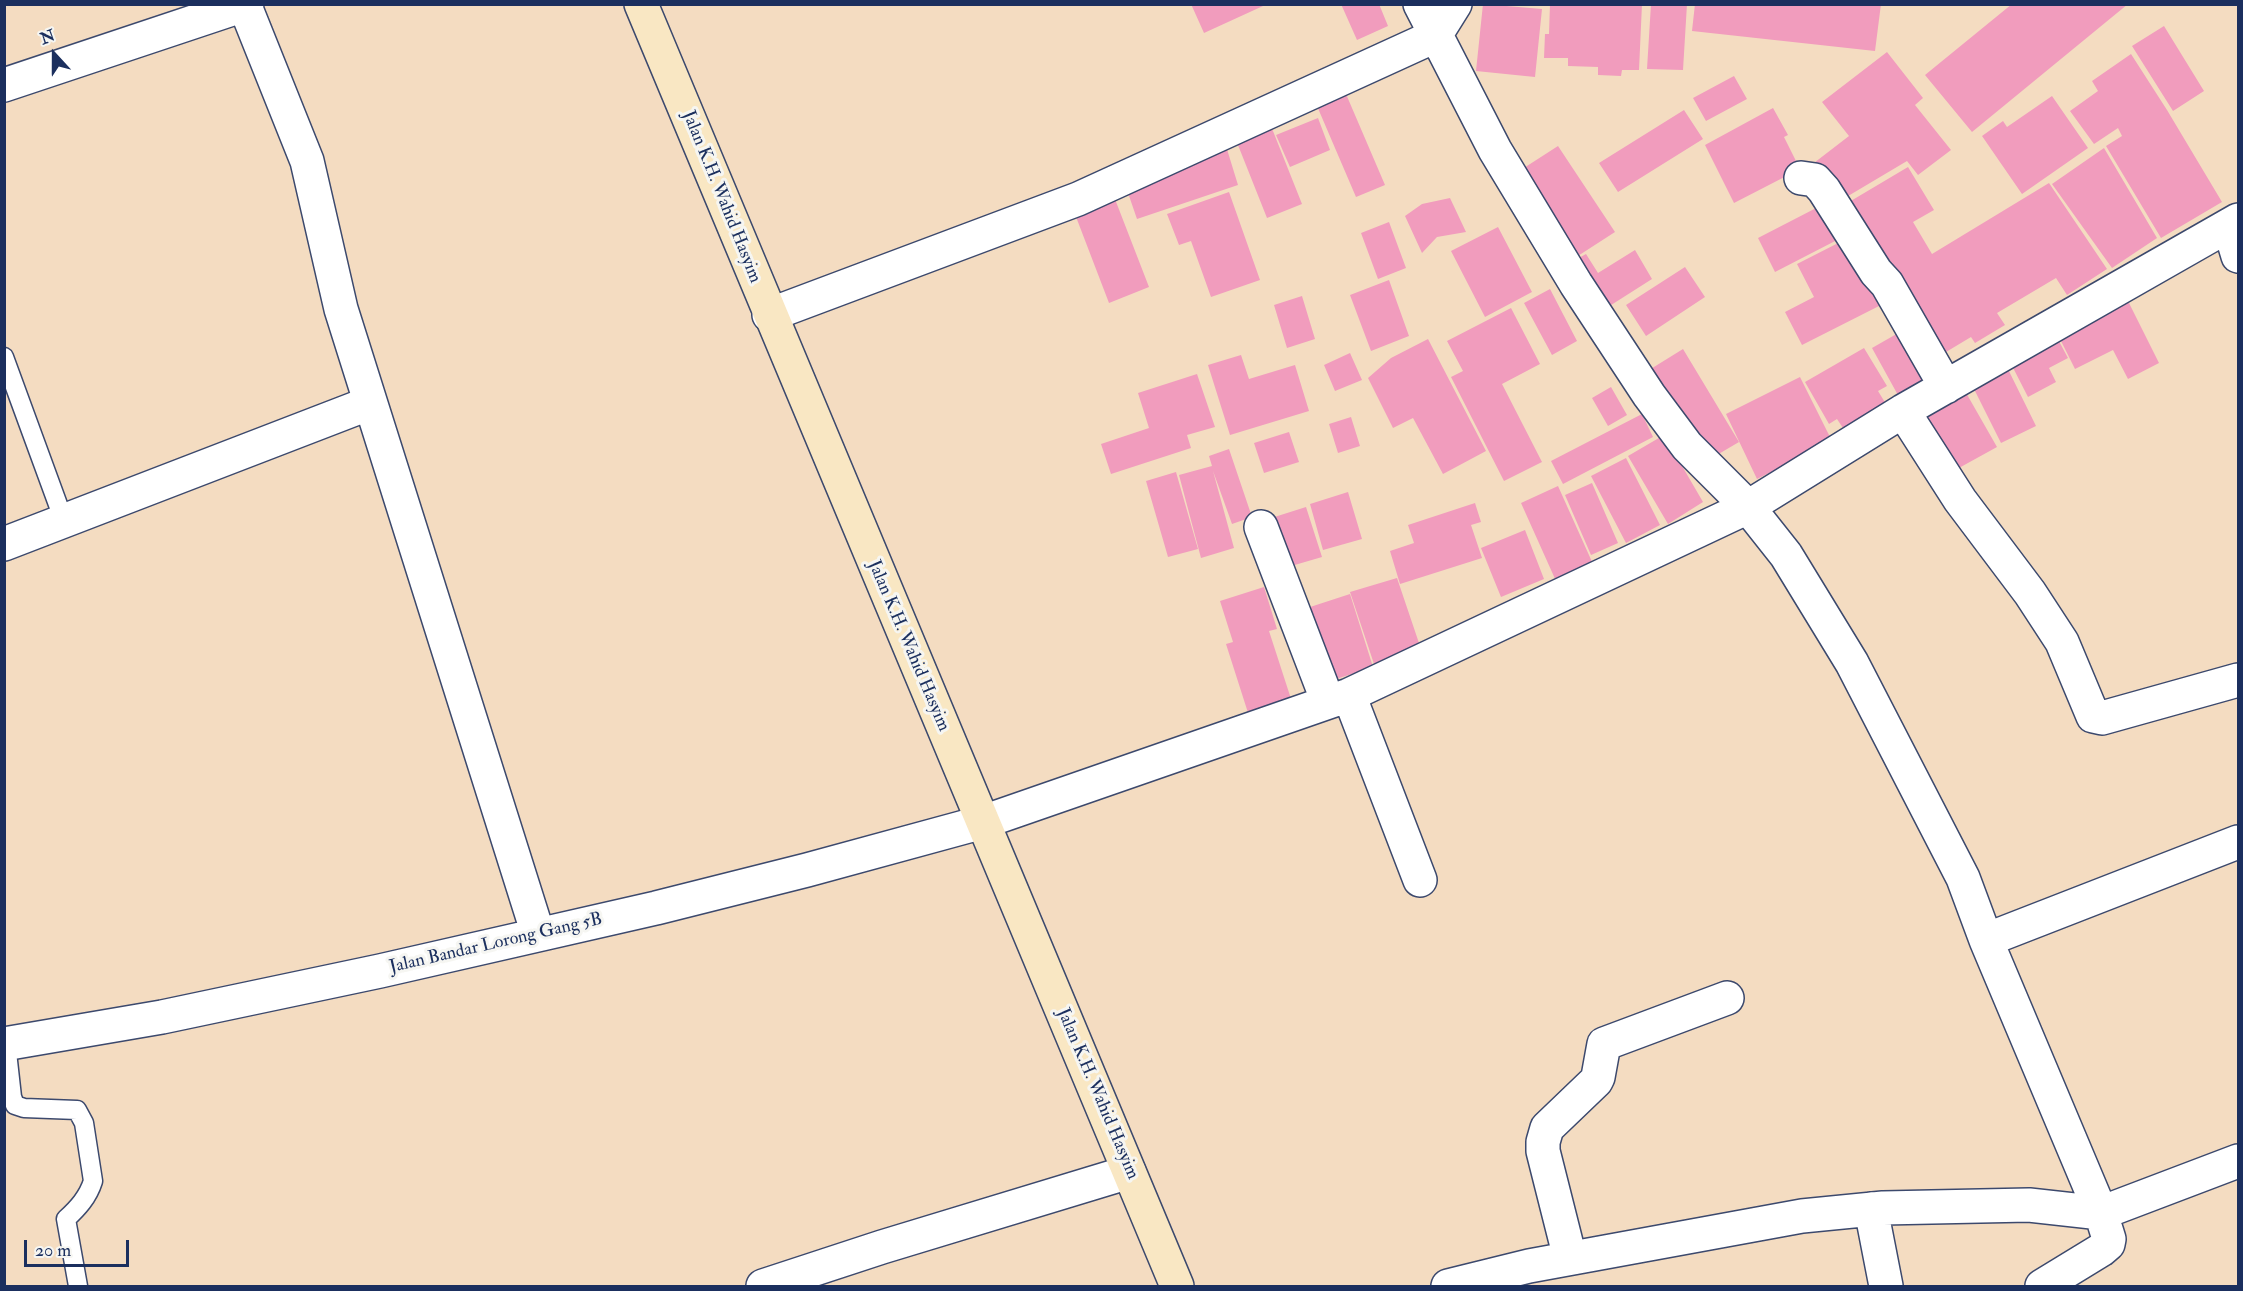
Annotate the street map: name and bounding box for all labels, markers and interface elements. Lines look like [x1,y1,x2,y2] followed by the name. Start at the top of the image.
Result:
[24,24,84,84] north arrow
[37,25,58,49] text: N
[677,108,765,286] street label: Jalan K.H. Wahid Hasyim
[862,557,954,735] street label: Jalan K.H. Wahid Hasyim
[387,909,605,979] street label: Jalan Bandar Lorong Gang 5B
[1051,1005,1143,1183] street label: Jalan K.H. Wahid Hasyim
[27,1228,132,1266] scale bar
[35,1239,71,1262] text: 20 m

